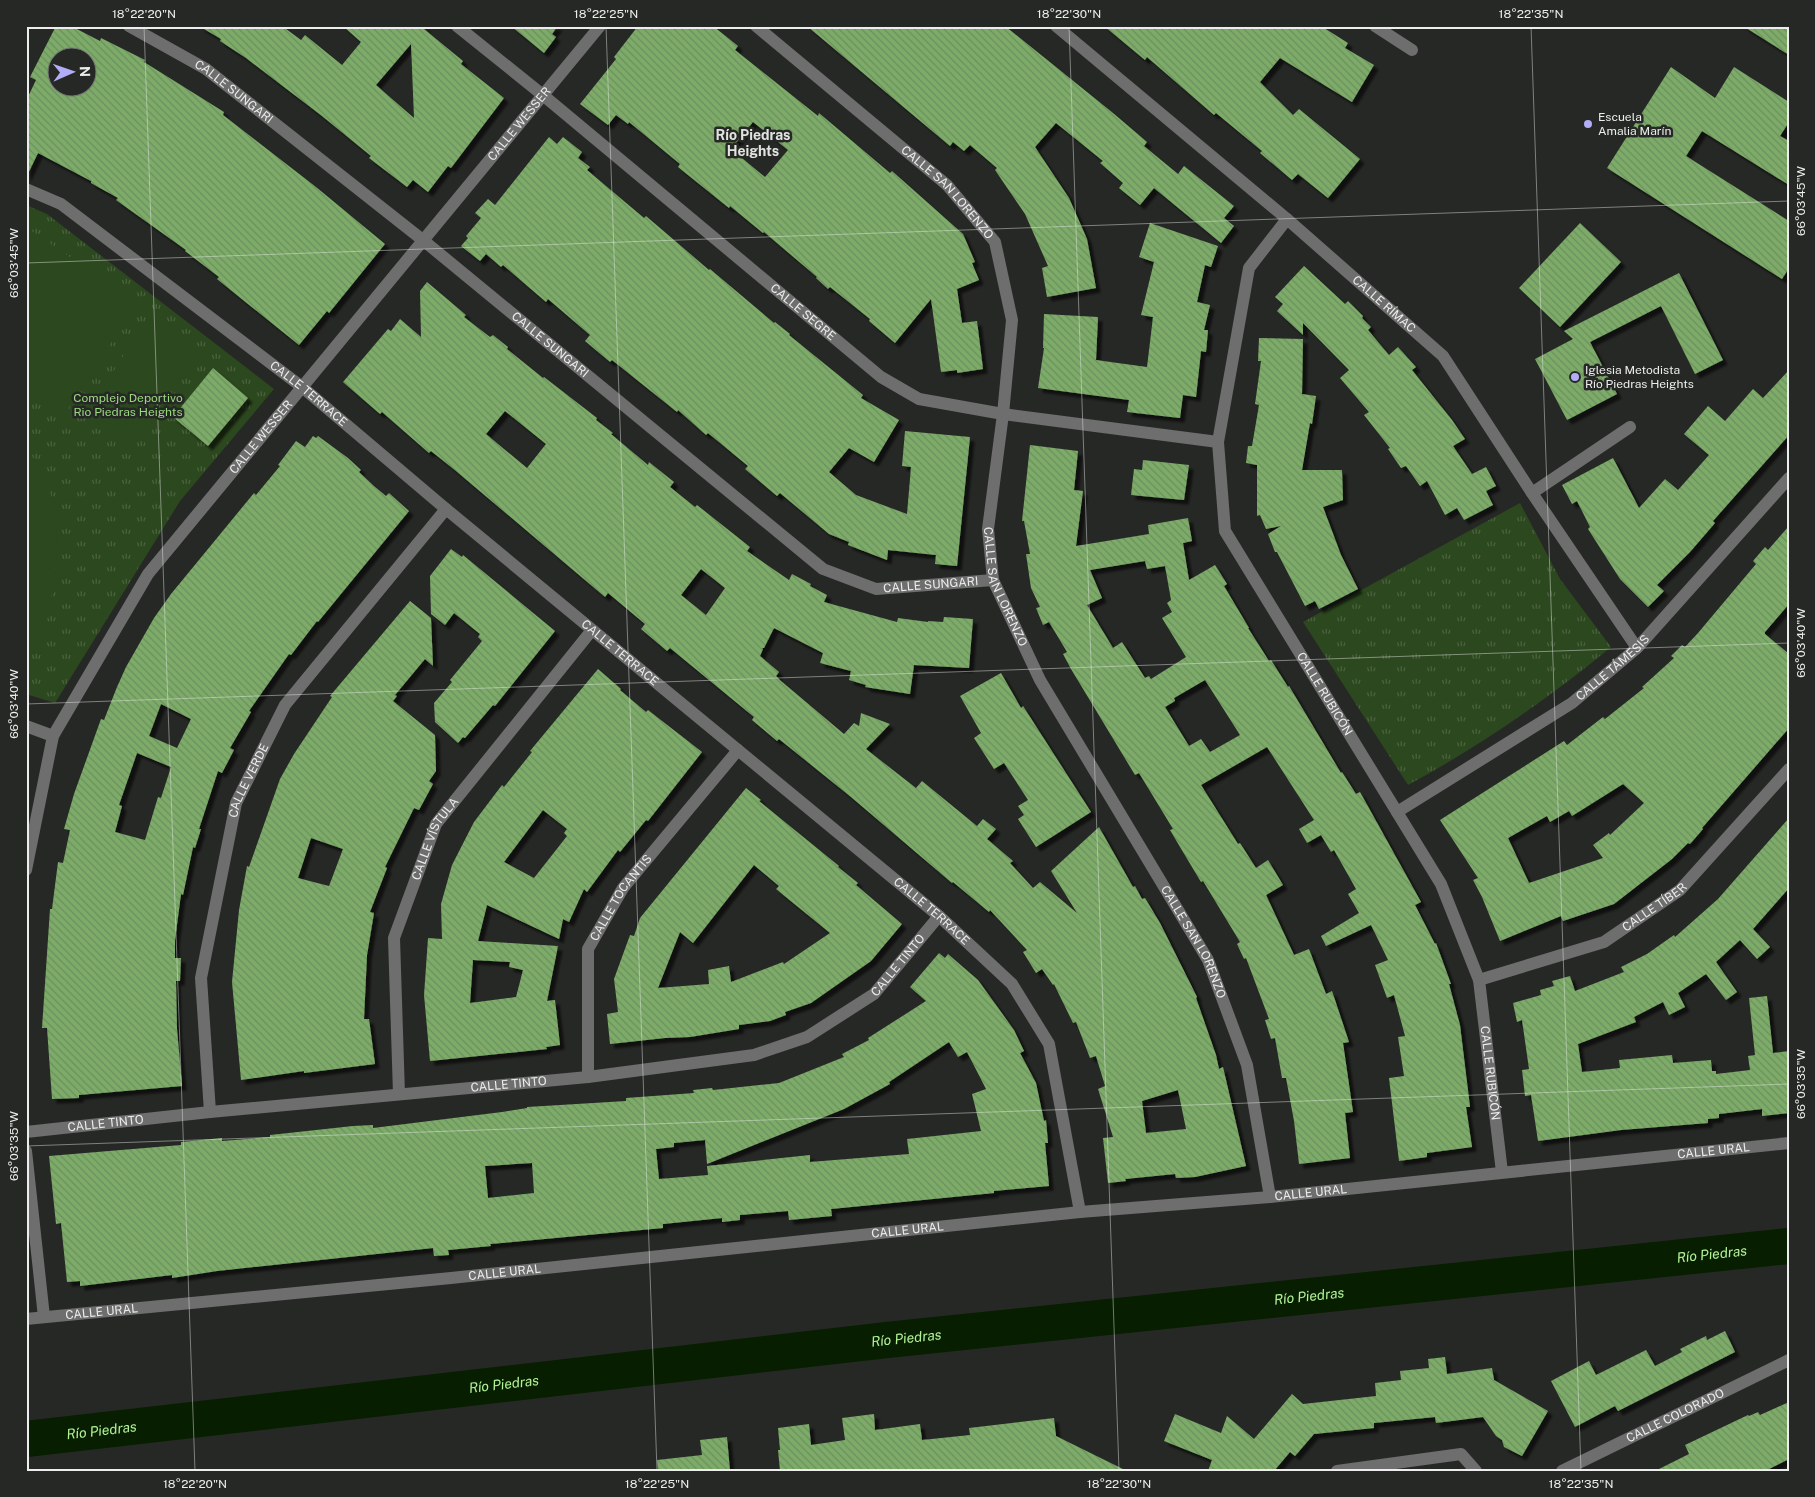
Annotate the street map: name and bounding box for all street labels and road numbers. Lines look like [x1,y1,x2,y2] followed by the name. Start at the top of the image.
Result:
[192,57,276,126] street label: CALLE SUNGARI
[485,84,554,164] street label: CALLE WESSER
[898,143,997,242] street label: CALLE SAN LORENZO
[1349,273,1418,336] street label: CALLE RÍMAC
[768,281,839,343] street label: CALLE SEGRE
[509,309,591,380] street label: CALLE SUNGARI
[267,358,350,429] street label: CALLE TERRACE
[226,397,295,477] street label: CALLE WESSER
[981,526,1030,649] street label: CALLE SAN LORENZO
[883,574,979,595] street label: CALLE SUNGARI
[579,617,661,688] street label: CALLE TERRACE
[1573,632,1652,704] street label: CALLE TÁMESIS
[1294,650,1355,738] street label: CALLE RUBICÓN
[226,741,271,819] street label: CALLE VERDE
[409,794,462,882] street label: CALLE VÍSTULA
[587,852,655,943] street label: CALLE TOCANTIS
[891,875,972,948] street label: CALLE TERRACE
[1620,880,1690,934] street label: CALLE TÍBER
[1158,883,1229,1001] street label: CALLE SAN LORENZO
[868,931,928,999] street label: CALLE TINTO
[1478,1025,1503,1121] street label: CALLE RUBICÓN
[470,1074,547,1095] street label: CALLE TINTO
[67,1112,144,1134] street label: CALLE TINTO
[1677,1140,1751,1162] street label: CALLE URAL
[1274,1182,1348,1203] street label: CALLE URAL
[871,1219,945,1241] street label: CALLE URAL
[468,1262,542,1283] street label: CALLE URAL
[65,1301,139,1322] street label: CALLE URAL
[1624,1386,1727,1446] street label: CALLE COLORADO

